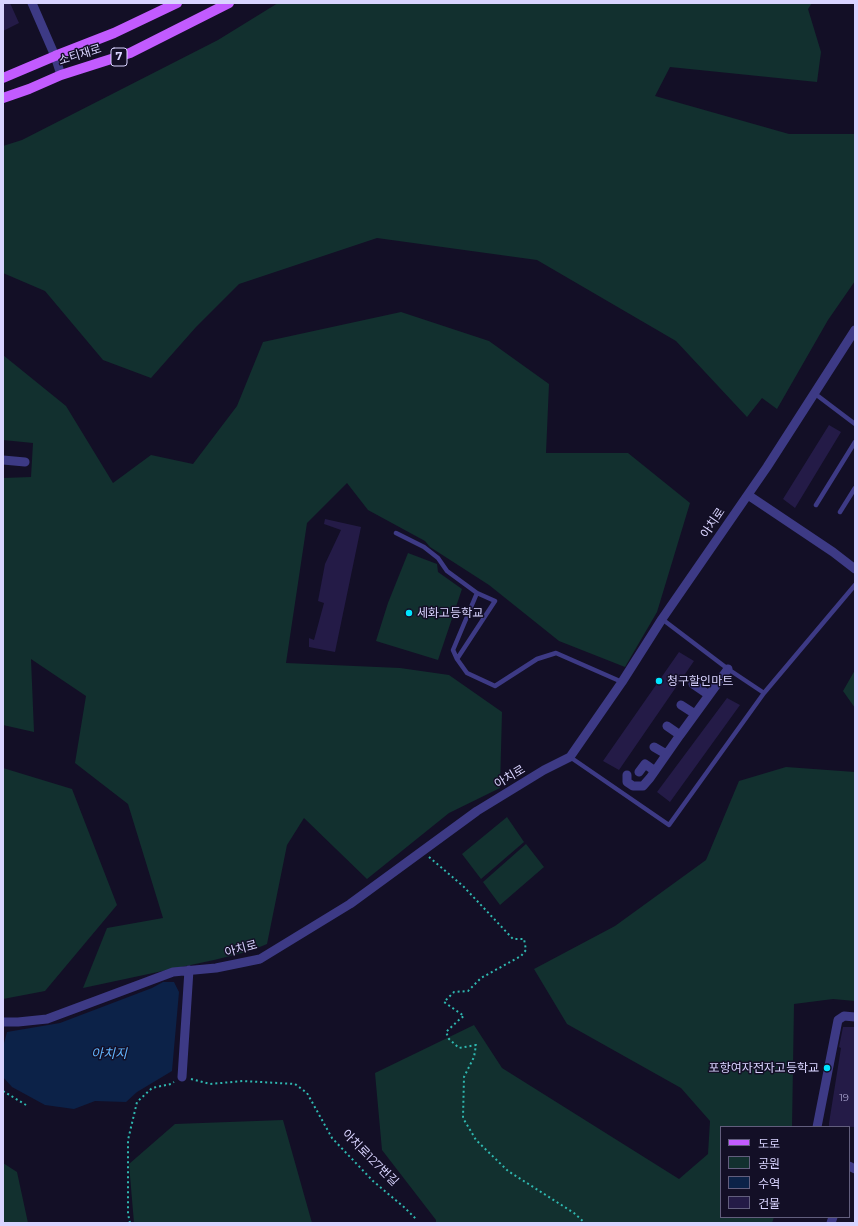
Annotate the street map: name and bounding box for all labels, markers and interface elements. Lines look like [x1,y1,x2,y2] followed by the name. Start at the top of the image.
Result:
[57,42,103,68] street label: 소티재로
[111,48,127,66] road number: 7
[698,505,728,541] street label: 아치로
[417,606,483,620] place label: 세화고등학교
[404,608,414,618] marker: 세화고등학교
[667,674,733,688] place label: 청구할인마트
[654,676,664,686] marker: 청구할인마트
[492,762,528,792] street label: 아치로
[223,938,259,960] street label: 아치로
[91,1046,127,1062] water label: 아치지
[709,1061,819,1075] place label: 포항여자전자고등학교
[822,1063,832,1073] marker: 포항여자전자고등학교
[839,1092,849,1104] house number: 19
[720,1126,850,1218] legend
[339,1127,401,1189] street label: 아치로127번길
[758,1136,780,1151] text: 도로
[758,1156,780,1171] text: 공원
[758,1176,780,1191] text: 수역
[758,1196,780,1211] text: 건물

